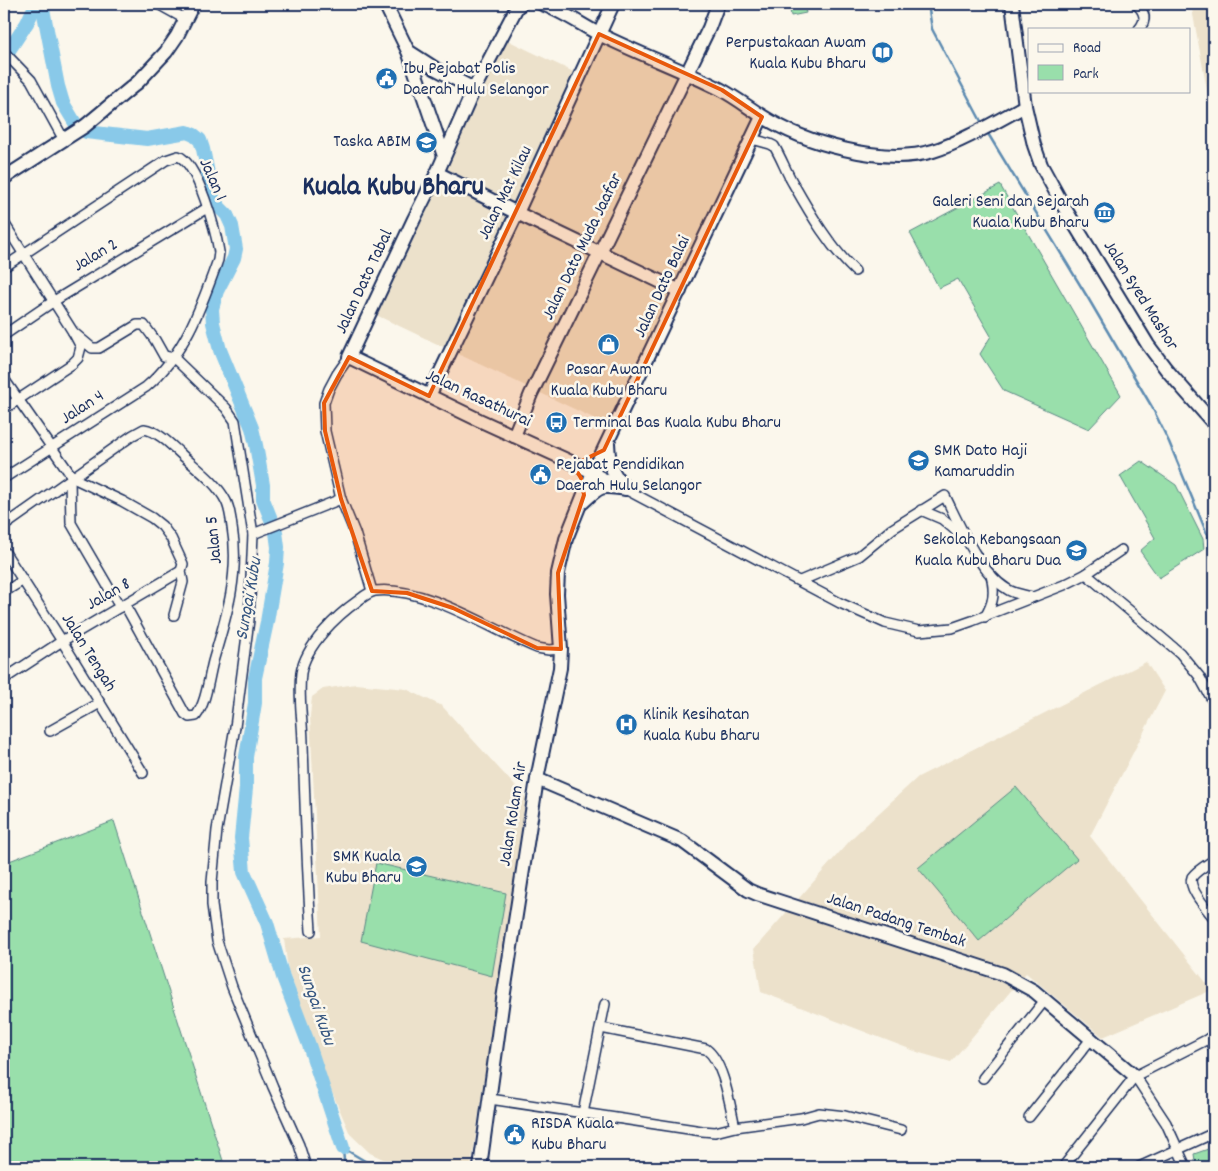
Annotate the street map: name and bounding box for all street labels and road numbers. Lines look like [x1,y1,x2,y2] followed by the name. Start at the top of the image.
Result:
[472,142,540,244] street label: Jalan Mat Kilau
[192,155,232,205] street label: Jalan 1
[537,169,630,325] street label: Jalan Dato Muda Jaafar
[330,225,400,338] street label: Jalan Dato Tabal
[628,232,698,342] street label: Jalan Dato Balai
[69,233,123,279] street label: Jalan 2
[1096,236,1184,356] street label: Jalan Syed Mashor
[421,363,535,435] street label: Jalan Rasathurai
[56,385,110,431] street label: Jalan 4
[200,515,230,565] street label: Jalan 5
[82,572,136,618] street label: Jalan 8
[54,609,122,697] street label: Jalan Tengah
[493,760,535,868] street label: Jalan Kolam Air
[823,887,969,955] street label: Jalan Padang Tembak

